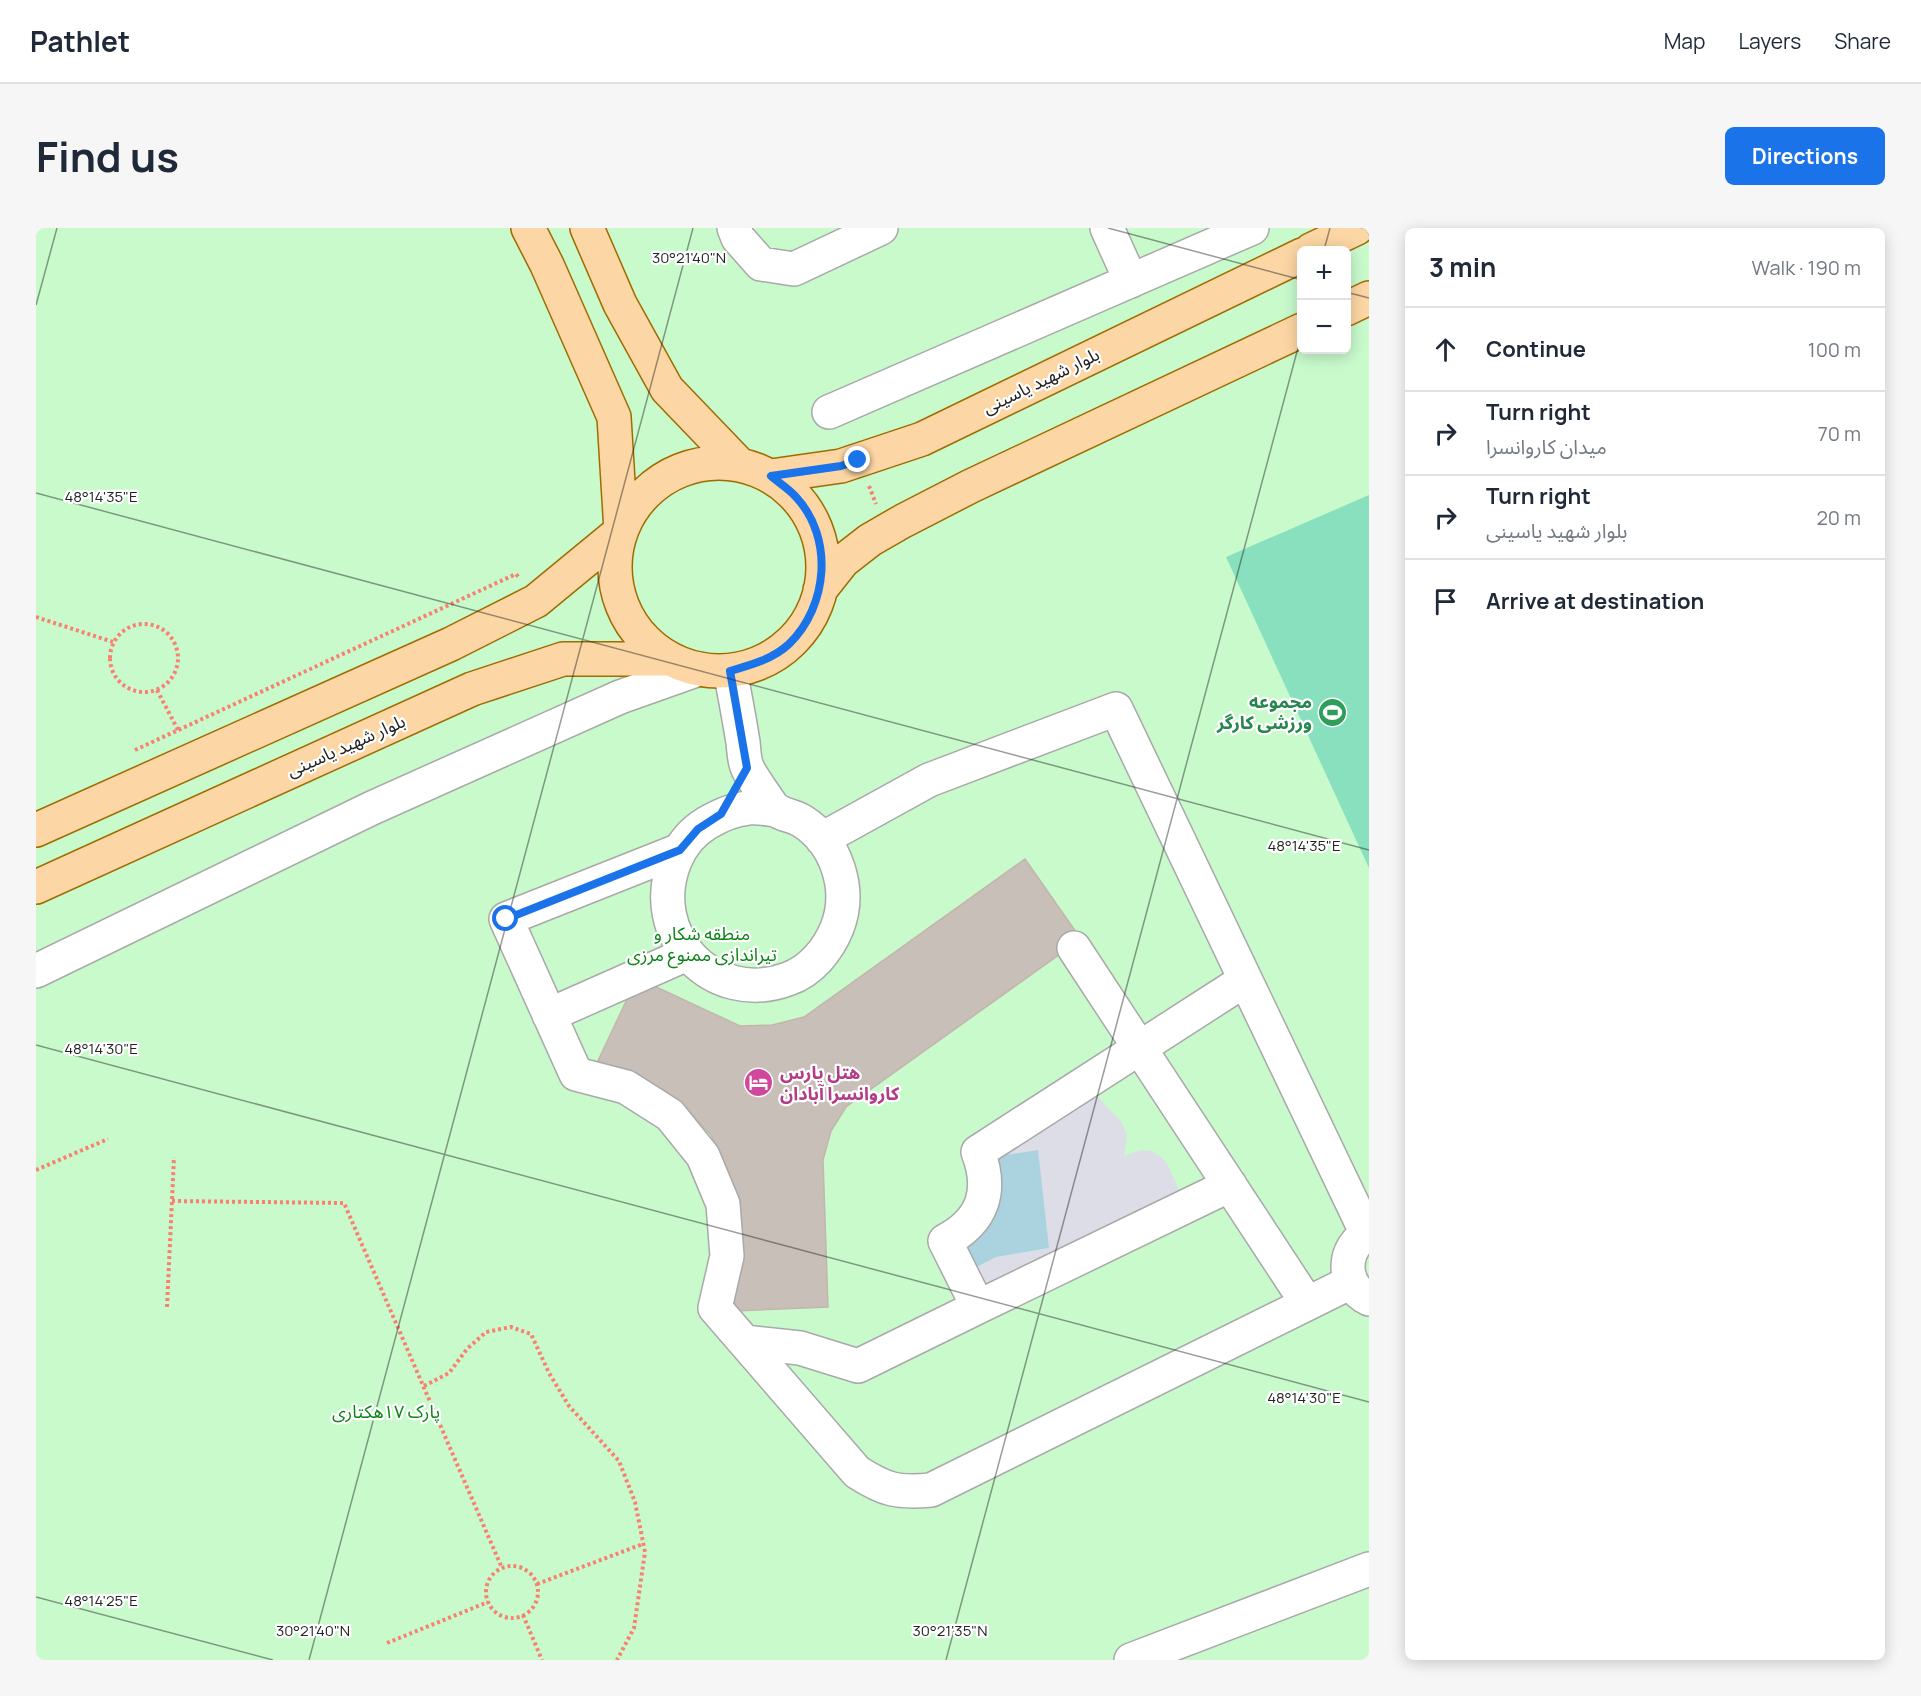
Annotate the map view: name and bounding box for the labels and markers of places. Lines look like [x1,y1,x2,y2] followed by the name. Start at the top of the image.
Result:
[1216,689,1312,734] place label: مجموعه ورزشی کارگر
[1317,696,1349,728] sports icon: مجموعه ورزشی کارگر
[780,1060,900,1105] place label: هتل پارس کاروانسرا آبادان
[743,1067,775,1099] hotel icon: هتل پارس کاروانسرا آبادان

